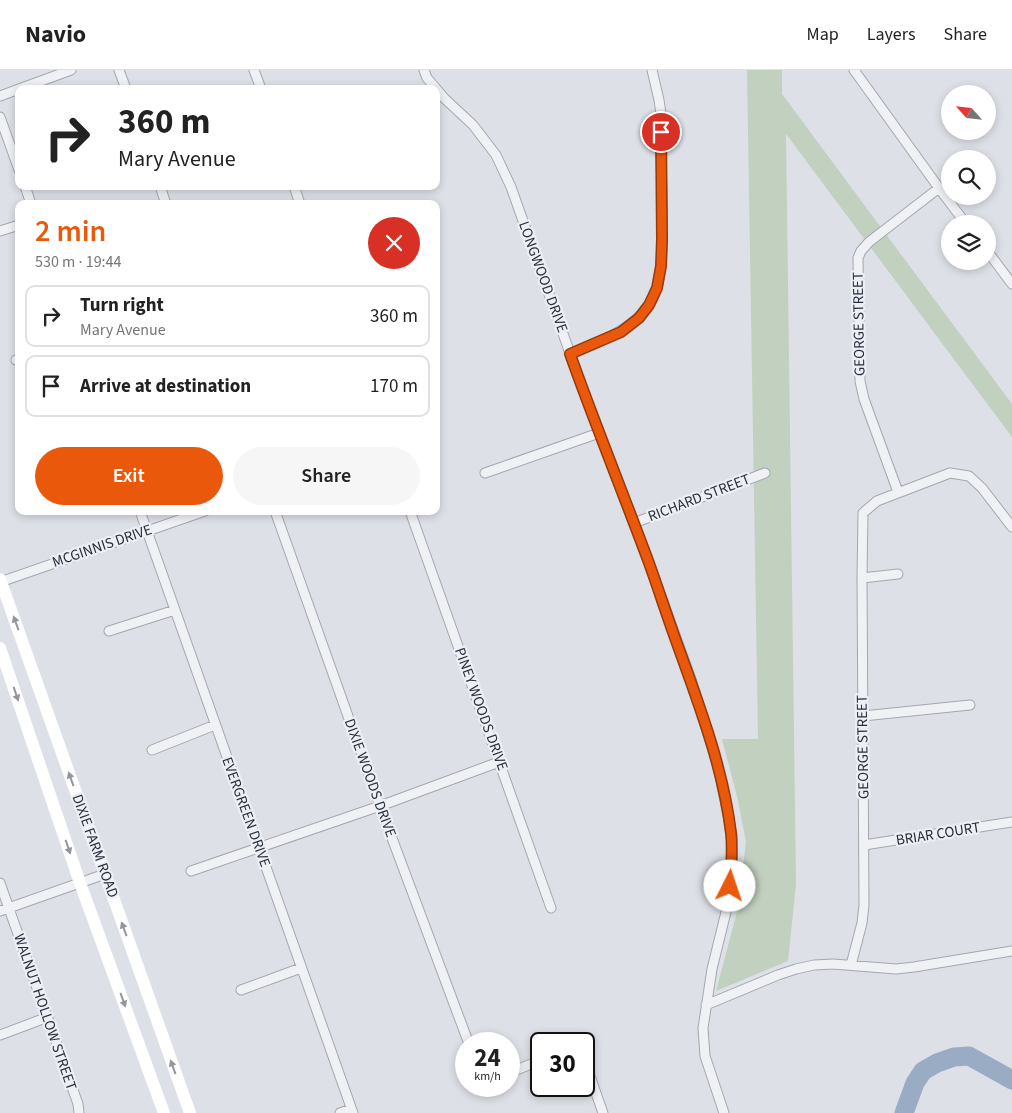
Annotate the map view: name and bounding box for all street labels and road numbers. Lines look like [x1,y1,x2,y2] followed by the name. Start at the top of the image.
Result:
[513,218,573,336] street label: LONGWOOD DRIVE
[848,272,870,376] street label: GEORGE STREET
[645,469,753,527] street label: RICHARD STREET
[49,519,155,573] street label: MCGINNIS DRIVE
[449,645,513,773] street label: PINEY WOODS DRIVE
[852,695,874,799] street label: GEORGE STREET
[339,716,401,840] street label: DIXIE WOODS DRIVE
[216,754,276,870] street label: EVERGREEN DRIVE
[67,791,123,901] street label: DIXIE FARM ROAD
[894,817,982,851] street label: BRIAR COURT
[8,931,82,1093] street label: WALNUT HOLLOW STREET

